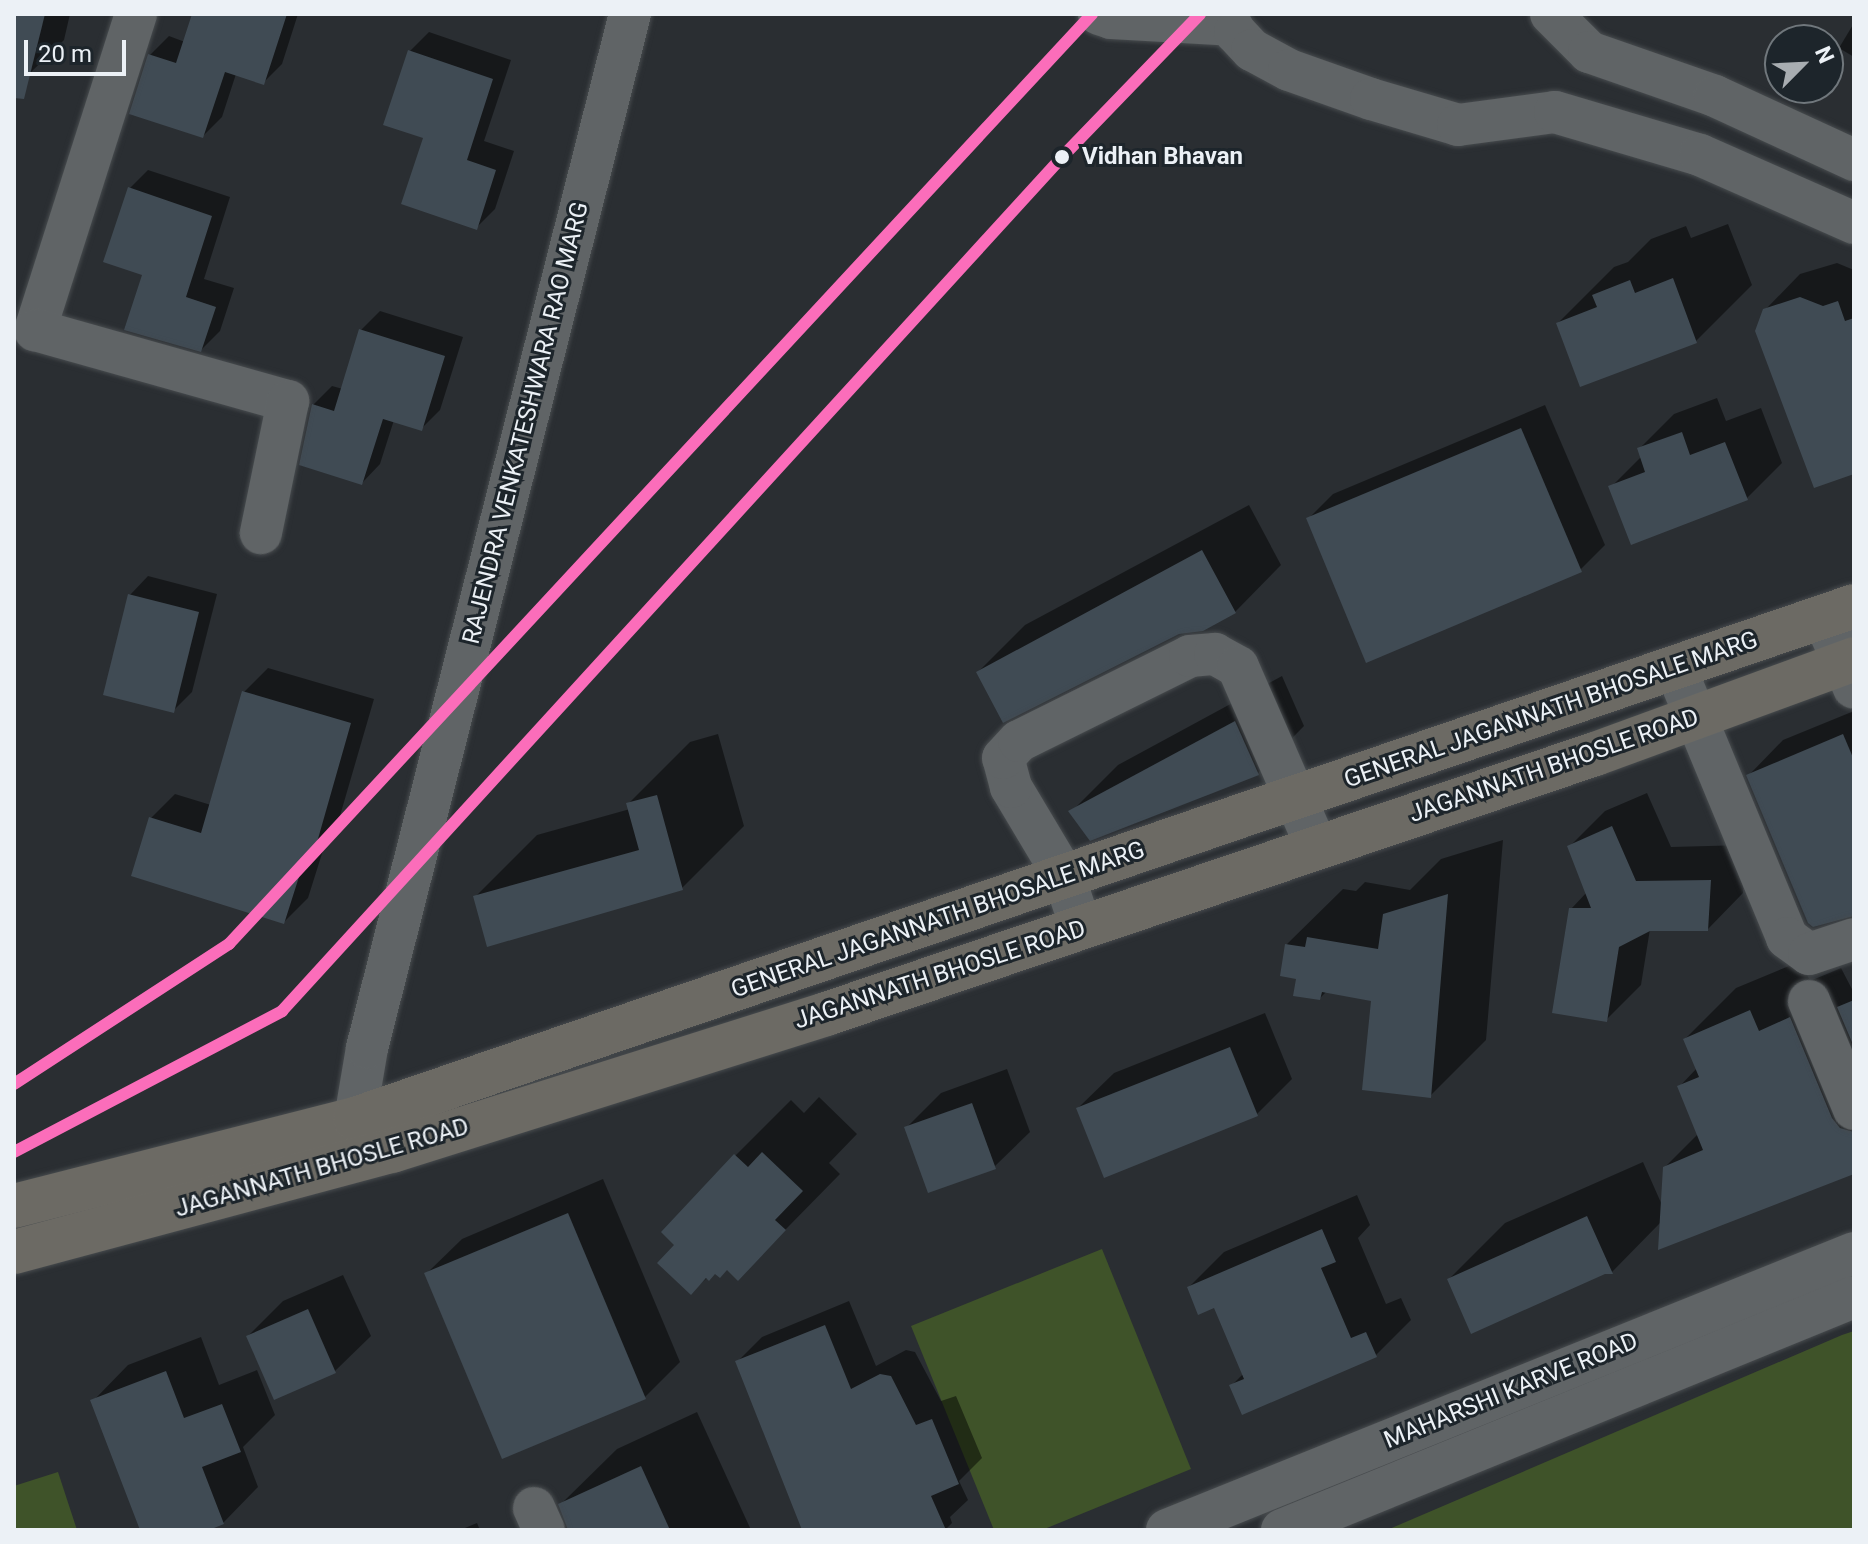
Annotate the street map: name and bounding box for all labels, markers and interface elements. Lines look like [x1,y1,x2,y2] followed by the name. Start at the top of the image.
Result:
[28,24,130,74] scale bar
[1764,24,1844,104] north arrow
[38,40,92,68] text: 20 m
[1810,43,1839,67] text: N
[1082,143,1243,171] place label: Vidhan Bhavan
[1049,144,1075,170] marker: Vidhan Bhavan
[457,199,595,647] street label: RAJENDRA VENKATESHWARA RAO MARG
[1340,625,1762,795] street label: GENERAL JAGANNATH BHOSALE MARG
[1405,703,1703,829] street label: JAGANNATH BHOSLE ROAD
[727,835,1149,1005] street label: GENERAL JAGANNATH BHOSALE MARG
[791,914,1089,1036] street label: JAGANNATH BHOSLE ROAD
[172,1112,472,1224] street label: JAGANNATH BHOSLE ROAD
[1380,1327,1642,1455] street label: MAHARSHI KARVE ROAD

